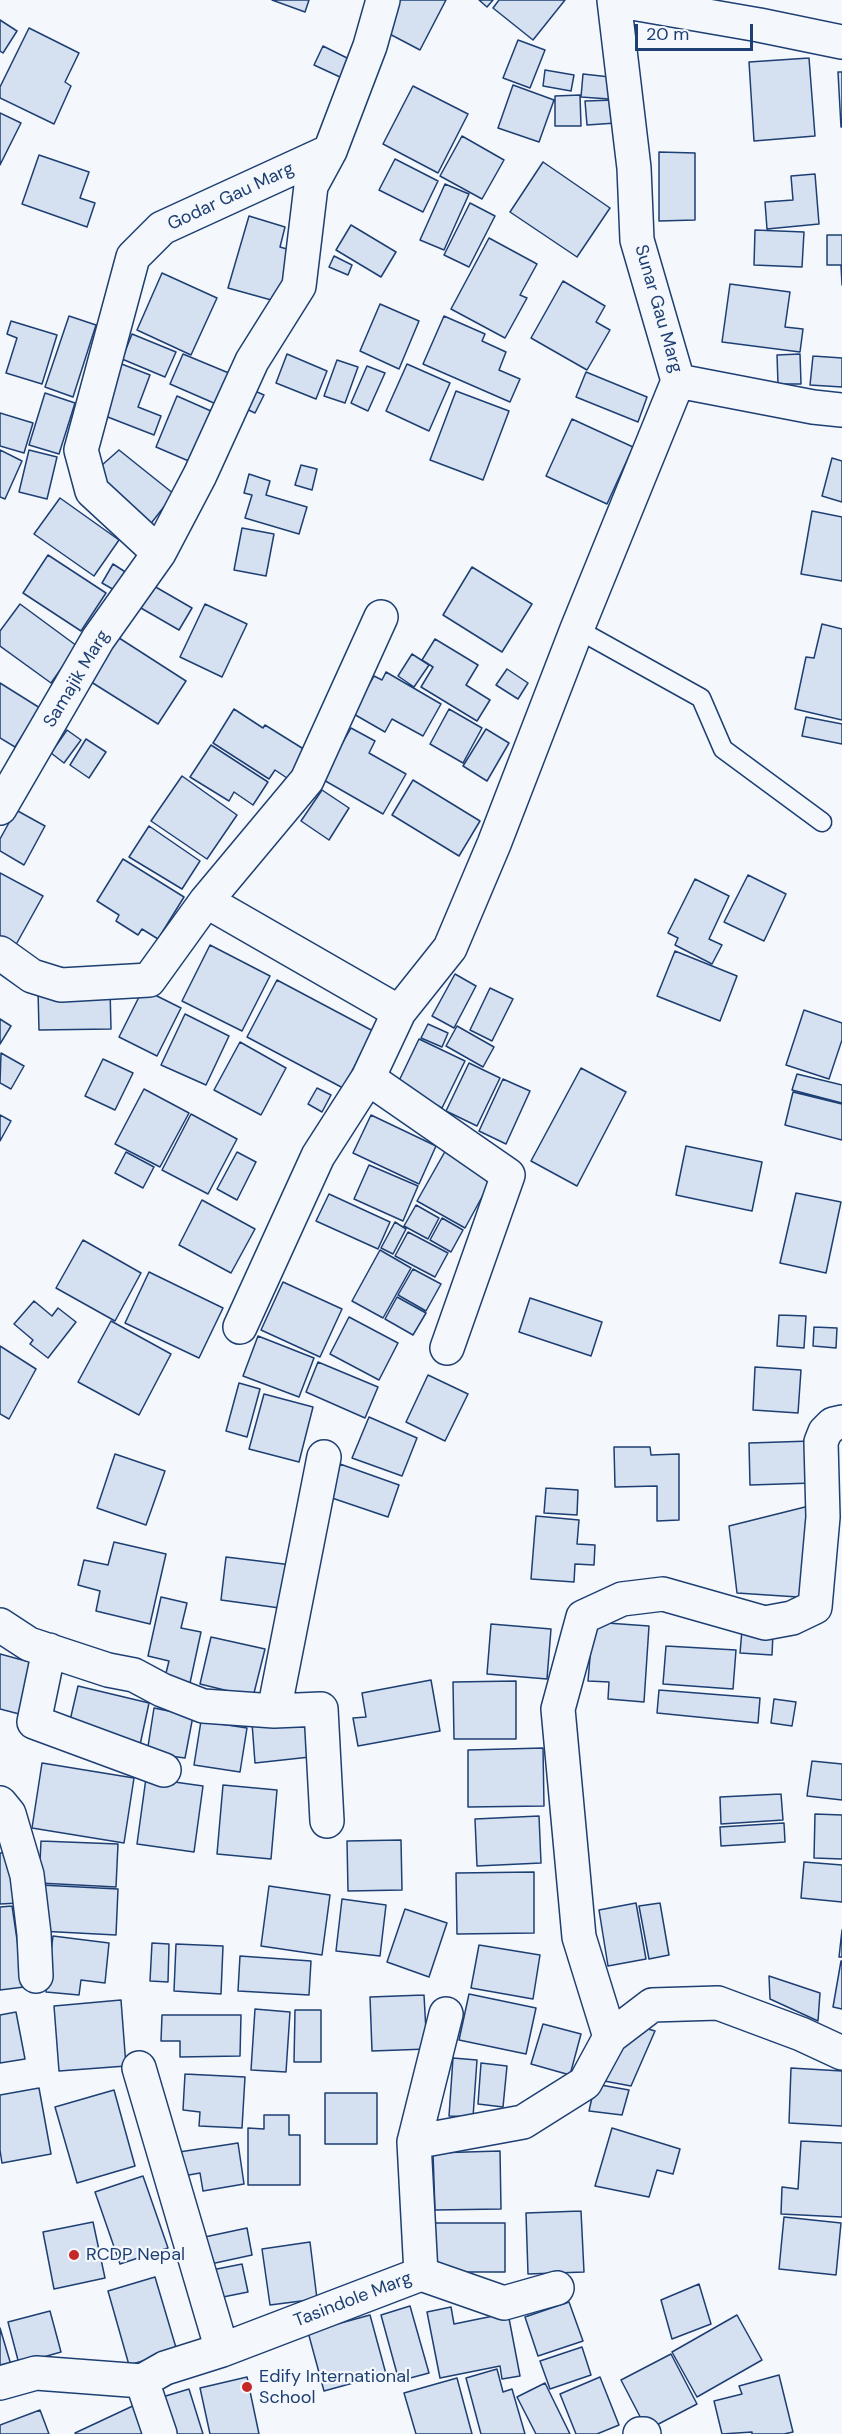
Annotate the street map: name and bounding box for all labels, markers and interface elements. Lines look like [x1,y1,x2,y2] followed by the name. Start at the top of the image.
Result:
[638,12,756,50] scale bar
[646,22,689,46] text: 20 m
[164,158,298,236] street label: Godar Gau Marg
[629,242,687,376] street label: Sunar Gau Marg
[39,626,115,732] street label: Samajik Marg
[86,2244,185,2266] place label: RCDP Nepal
[67,2248,81,2262] marker: RCDP Nepal
[291,2268,415,2332] street label: Tasindole Marg
[259,2366,410,2408] place label: Edify International School
[240,2380,254,2394] marker: Edify International School

